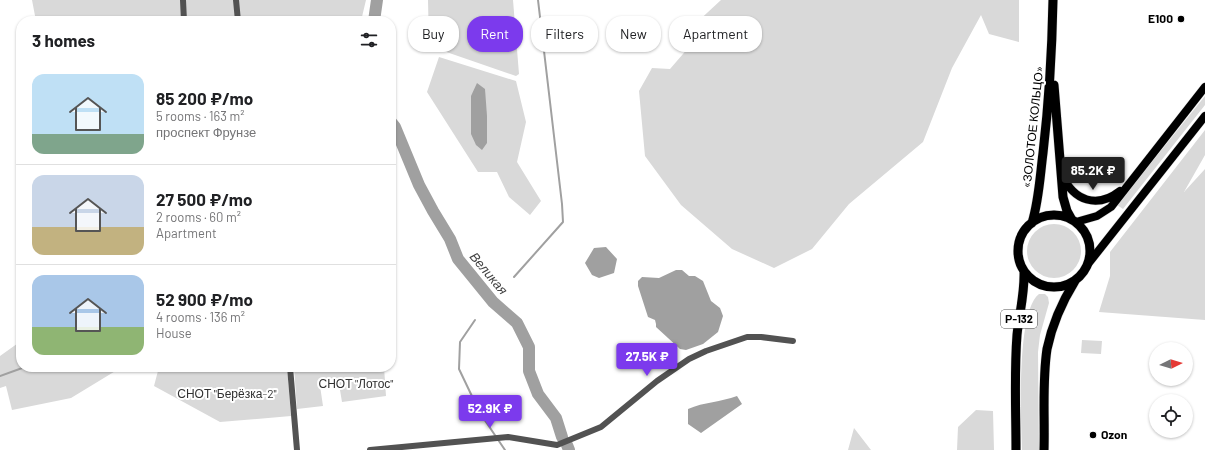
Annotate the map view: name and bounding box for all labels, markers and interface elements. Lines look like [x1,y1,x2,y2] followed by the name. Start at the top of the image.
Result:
[1148,11,1173,25] place label: E100
[1176,14,1186,24] marker: E100
[408,16,459,52] chip: Buy
[467,16,523,52] chip: Rent
[531,16,598,52] chip: Filters
[606,16,661,52] chip: New
[669,16,762,52] chip: Apartment
[358,29,380,51] icon: filters
[32,30,95,50] text: 3 homes
[1019,65,1046,189] street label: «ЗОЛОТОЕ КОЛЬЦО»
[156,88,253,108] text: 85 200 ₽/mo
[64,90,112,138] icon: home
[156,108,245,124] text: 5 rooms · 163 m²
[156,124,256,140] text: проспект Фрунзе
[1056,157,1130,191] pin: 85.2K ₽
[1071,162,1115,178] text: 85.2K ₽
[156,189,252,209] text: 27 500 ₽/mo
[64,191,112,239] icon: home
[156,209,241,225] text: 2 rooms · 60 m²
[156,225,217,241] text: Apartment
[467,249,511,297] water label: Великая
[156,289,253,309] text: 52 900 ₽/mo
[64,291,112,339] icon: home
[156,309,245,325] text: 4 rooms · 136 m²
[1001,310,1037,328] road number: Р-132
[156,325,192,341] text: House
[1149,342,1193,386] north arrow
[1149,342,1193,438] map controls
[610,343,684,377] pin: 27.5K ₽
[625,348,669,364] text: 27.5K ₽
[318,376,394,390] park label: СНОТ "Лотос"
[177,386,277,401] park label: СНОТ "Берёзка-2"
[1149,394,1193,438] button: locate
[453,395,527,429] pin: 52.9K ₽
[468,400,512,416] text: 52.9K ₽
[1101,427,1127,441] place label: Ozon
[1088,430,1098,440] marker: Ozon

